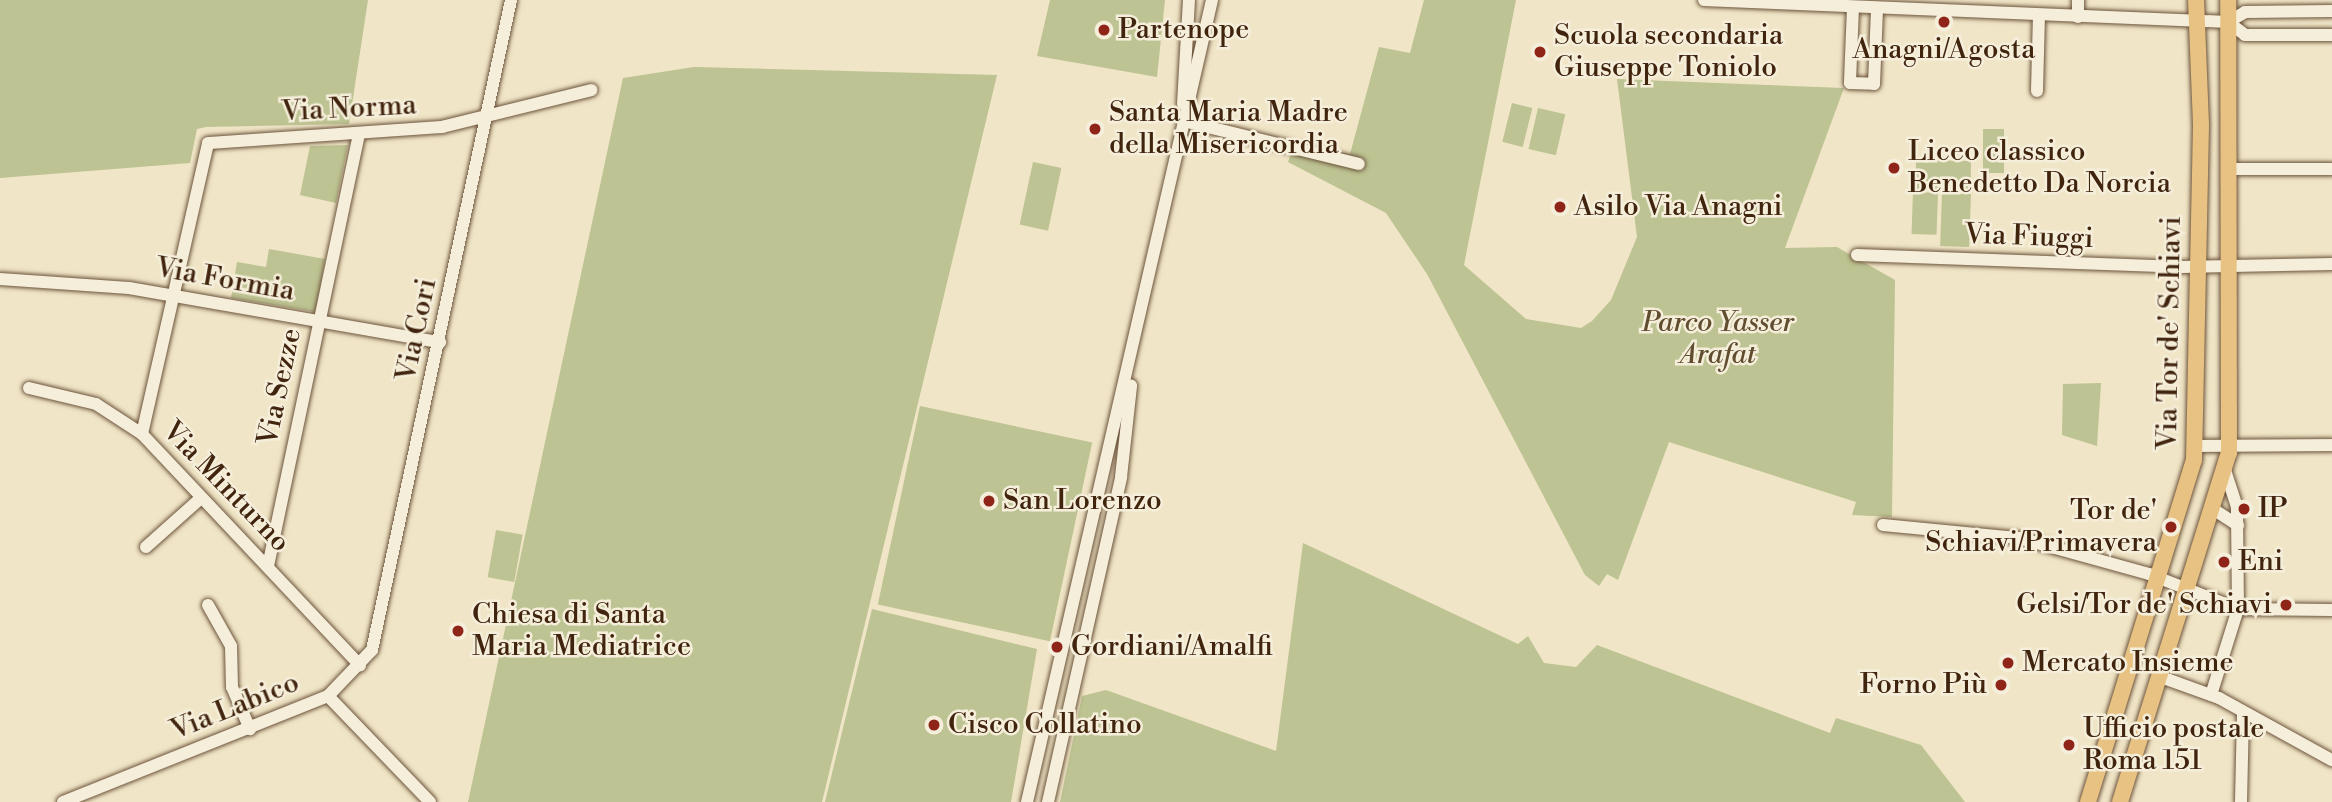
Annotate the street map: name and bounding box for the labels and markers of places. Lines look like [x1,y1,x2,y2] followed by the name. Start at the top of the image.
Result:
[1118,13,1249,47] place label: Partenope
[1936,14,1952,30] marker: Anagni/Agosta
[1554,19,1783,85] place label: Scuola secondaria Giuseppe Toniolo
[1096,22,1112,38] marker: Partenope
[1852,33,2036,67] place label: Anagni/Agosta
[1532,44,1548,60] marker: Scuola secondaria Giuseppe Toniolo
[1109,96,1348,162] place label: Santa Maria Madre della Misericordia
[1087,121,1103,137] marker: Santa Maria Madre della Misericordia
[1908,135,2171,201] place label: Liceo classico Benedetto Da Norcia
[1886,160,1902,176] marker: Liceo classico Benedetto Da Norcia
[1574,190,1783,224] place label: Asilo Via Anagni
[1552,199,1568,215] marker: Asilo Via Anagni
[1003,484,1162,518] place label: San Lorenzo
[2258,492,2288,526] place label: IP
[981,493,997,509] marker: San Lorenzo
[1925,494,2157,560] place label: Tor de' Schiavi/Primavera
[2236,501,2252,517] marker: IP
[2163,519,2179,535] marker: Tor de' Schiavi/Primavera
[2238,545,2283,579] place label: Eni
[2216,554,2232,570] marker: Eni
[2016,588,2272,622] place label: Gelsi/Tor de' Schiavi
[2278,597,2294,613] marker: Gelsi/Tor de' Schiavi
[472,598,691,664] place label: Chiesa di Santa Maria Mediatrice
[450,623,466,639] marker: Chiesa di Santa Maria Mediatrice
[1071,630,1273,664] place label: Gordiani/Amalfi
[1049,639,1065,655] marker: Gordiani/Amalfi
[2022,646,2234,680] place label: Mercato Insieme
[2000,655,2016,671] marker: Mercato Insieme
[1860,668,1987,702] place label: Forno Più
[1993,677,2009,693] marker: Forno Più
[948,708,1142,742] place label: Cisco Collatino
[2083,712,2264,778] place label: Ufficio postale Roma 151
[926,717,942,733] marker: Cisco Collatino
[2061,737,2077,753] marker: Ufficio postale Roma 151

